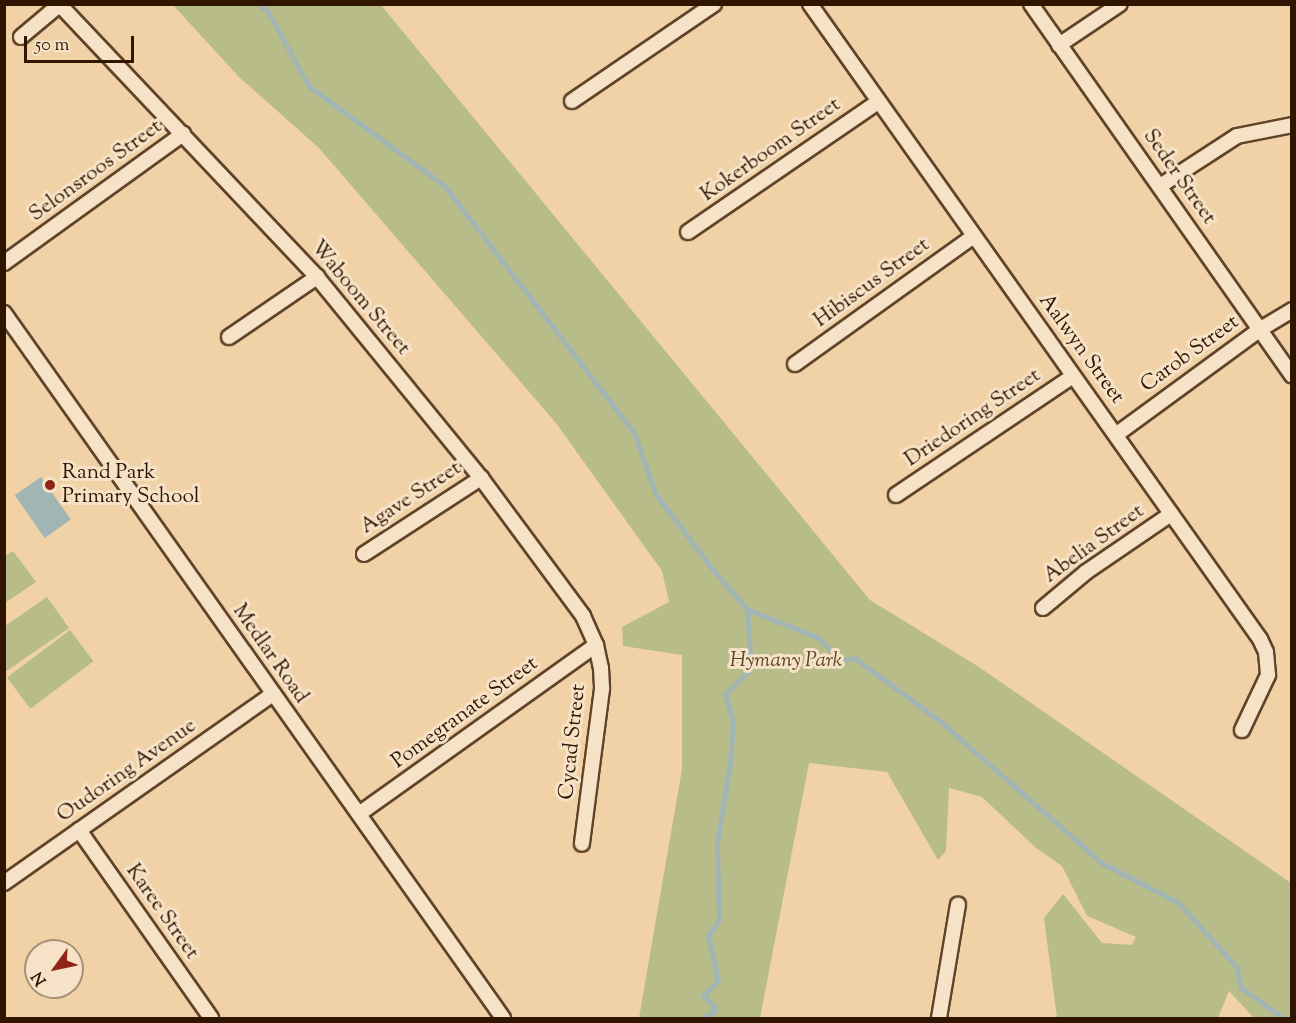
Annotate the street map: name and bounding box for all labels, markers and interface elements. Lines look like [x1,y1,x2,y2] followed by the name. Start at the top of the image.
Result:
[27,24,136,62] scale bar
[35,33,69,59] text: 50 m
[696,92,846,208] street label: Kokerboom Street
[25,114,167,228] street label: Selonsroos Street
[1137,125,1221,229] street label: Seder Street
[809,233,935,333] street label: Hibiscus Street
[305,235,415,361] street label: Waboom Street
[1033,289,1129,409] street label: Aalwyn Street
[1136,310,1244,398] street label: Carob Street
[900,363,1046,473] street label: Driedoring Street
[356,456,466,540] street label: Agave Street
[62,460,200,510] place label: Rand Park Primary School
[43,478,57,492] marker: Rand Park Primary School
[1039,499,1149,589] street label: Abelia Street
[227,599,313,709] street label: Medlar Road
[730,648,842,674] park label: Hymany Park
[387,651,543,775] street label: Pomegranate Street
[554,683,592,801] street label: Cycad Street
[53,714,201,828] street label: Oudoring Avenue
[120,859,204,965] street label: Karee Street
[24,939,84,999] north arrow
[27,966,53,990] text: N

